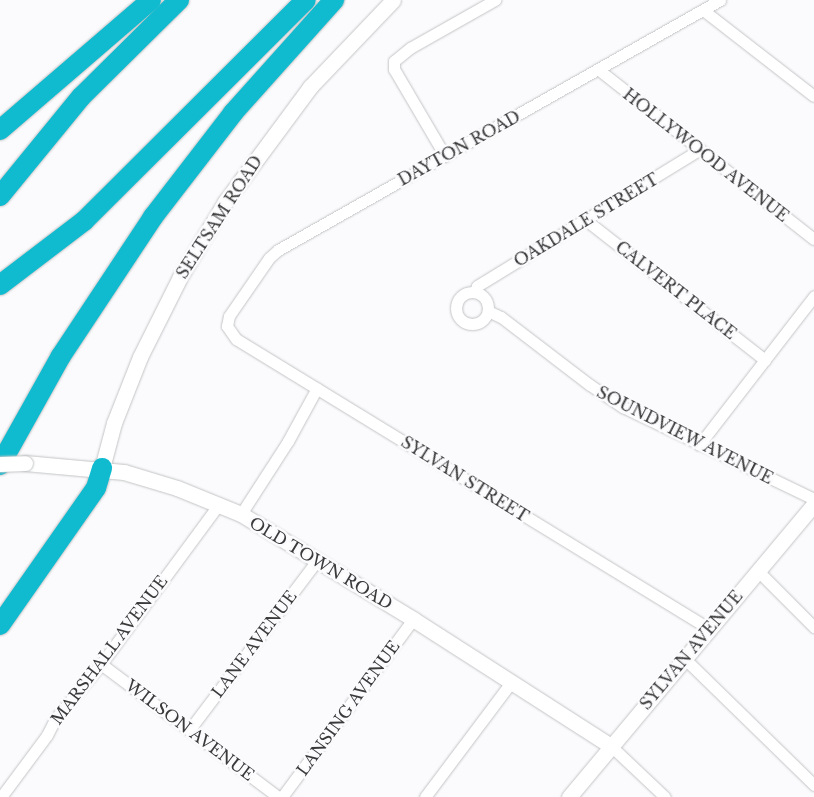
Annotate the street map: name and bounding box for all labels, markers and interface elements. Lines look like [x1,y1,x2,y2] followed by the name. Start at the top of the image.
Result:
[619,84,793,226] street label: HOLLYWOOD AVENUE
[395,106,523,190] street label: DAYTON ROAD
[172,152,266,282] street label: SELTSAM ROAD
[510,169,662,271] street label: OAKDALE STREET
[612,237,740,343] street label: CALVERT PLACE
[593,382,777,488] street label: SOUNDVIEW AVENUE
[398,432,532,526] street label: SYLVAN STREET
[246,513,396,613] street label: OLD TOWN ROAD
[46,571,172,729] street label: MARSHALL AVENUE
[207,586,301,702] street label: LANE AVENUE
[635,586,747,714] street label: SYLVAN AVENUE
[292,636,404,780] street label: LANSING AVENUE
[122,675,258,785] street label: WILSON AVENUE

